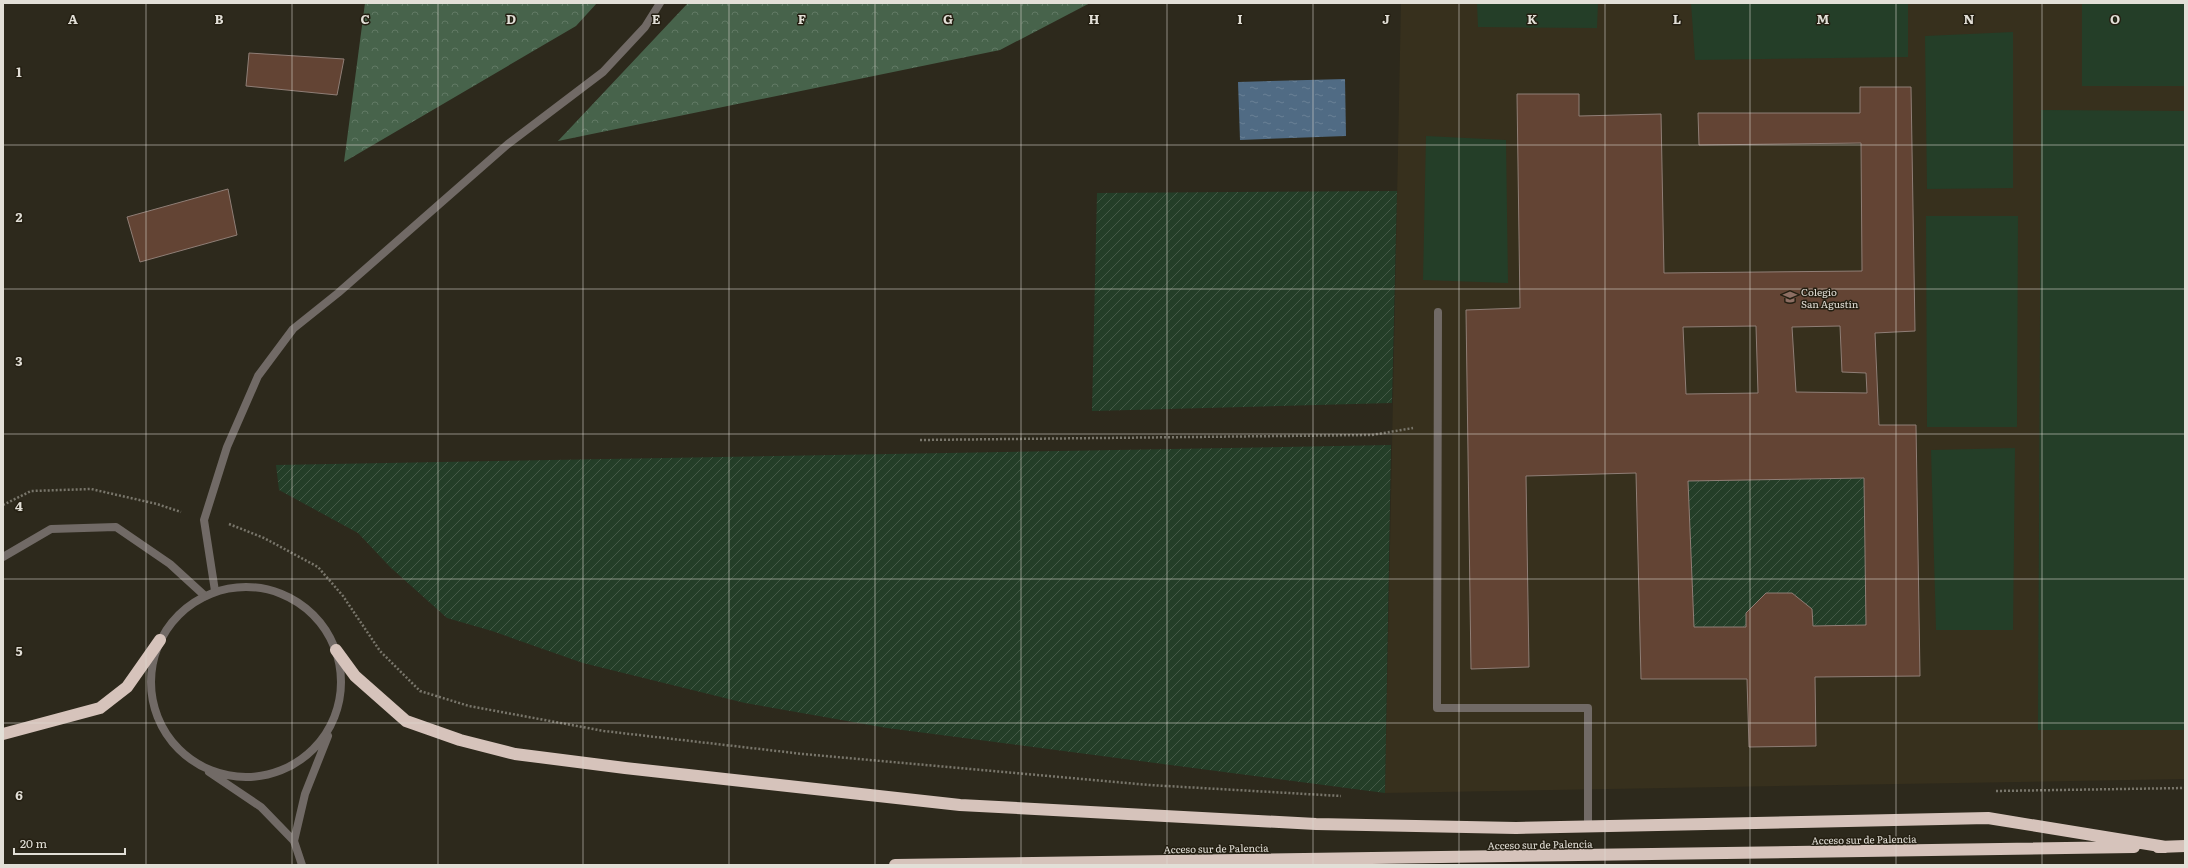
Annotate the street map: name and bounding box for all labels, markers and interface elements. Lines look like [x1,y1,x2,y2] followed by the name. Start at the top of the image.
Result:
[68,9,78,28] text: A
[215,9,224,28] text: B
[360,9,370,28] text: C
[506,9,516,28] text: D
[652,9,661,28] text: E
[798,9,806,28] text: F
[943,9,953,28] text: G
[1089,9,1100,28] text: H
[1237,9,1243,28] text: I
[1382,9,1390,28] text: J
[1527,9,1538,28] text: K
[1673,9,1681,28] text: L
[1817,9,1830,28] text: M
[1964,9,1975,28] text: N
[2110,9,2120,28] text: O
[16,62,22,81] text: 1
[16,207,23,226] text: 2
[1801,284,1859,311] place label: Colegio San Agustín
[1782,289,1798,305] school or university icon: Colegio San Agustín
[15,351,23,370] text: 3
[15,496,23,515] text: 4
[15,641,23,660] text: 5
[15,785,23,804] text: 6
[14,830,125,856] scale bar
[1811,831,1917,847] street label: Acceso sur de Palencia
[20,834,47,852] text: 20 m
[1487,836,1593,852] street label: Acceso sur de Palencia
[1163,840,1269,856] street label: Acceso sur de Palencia

